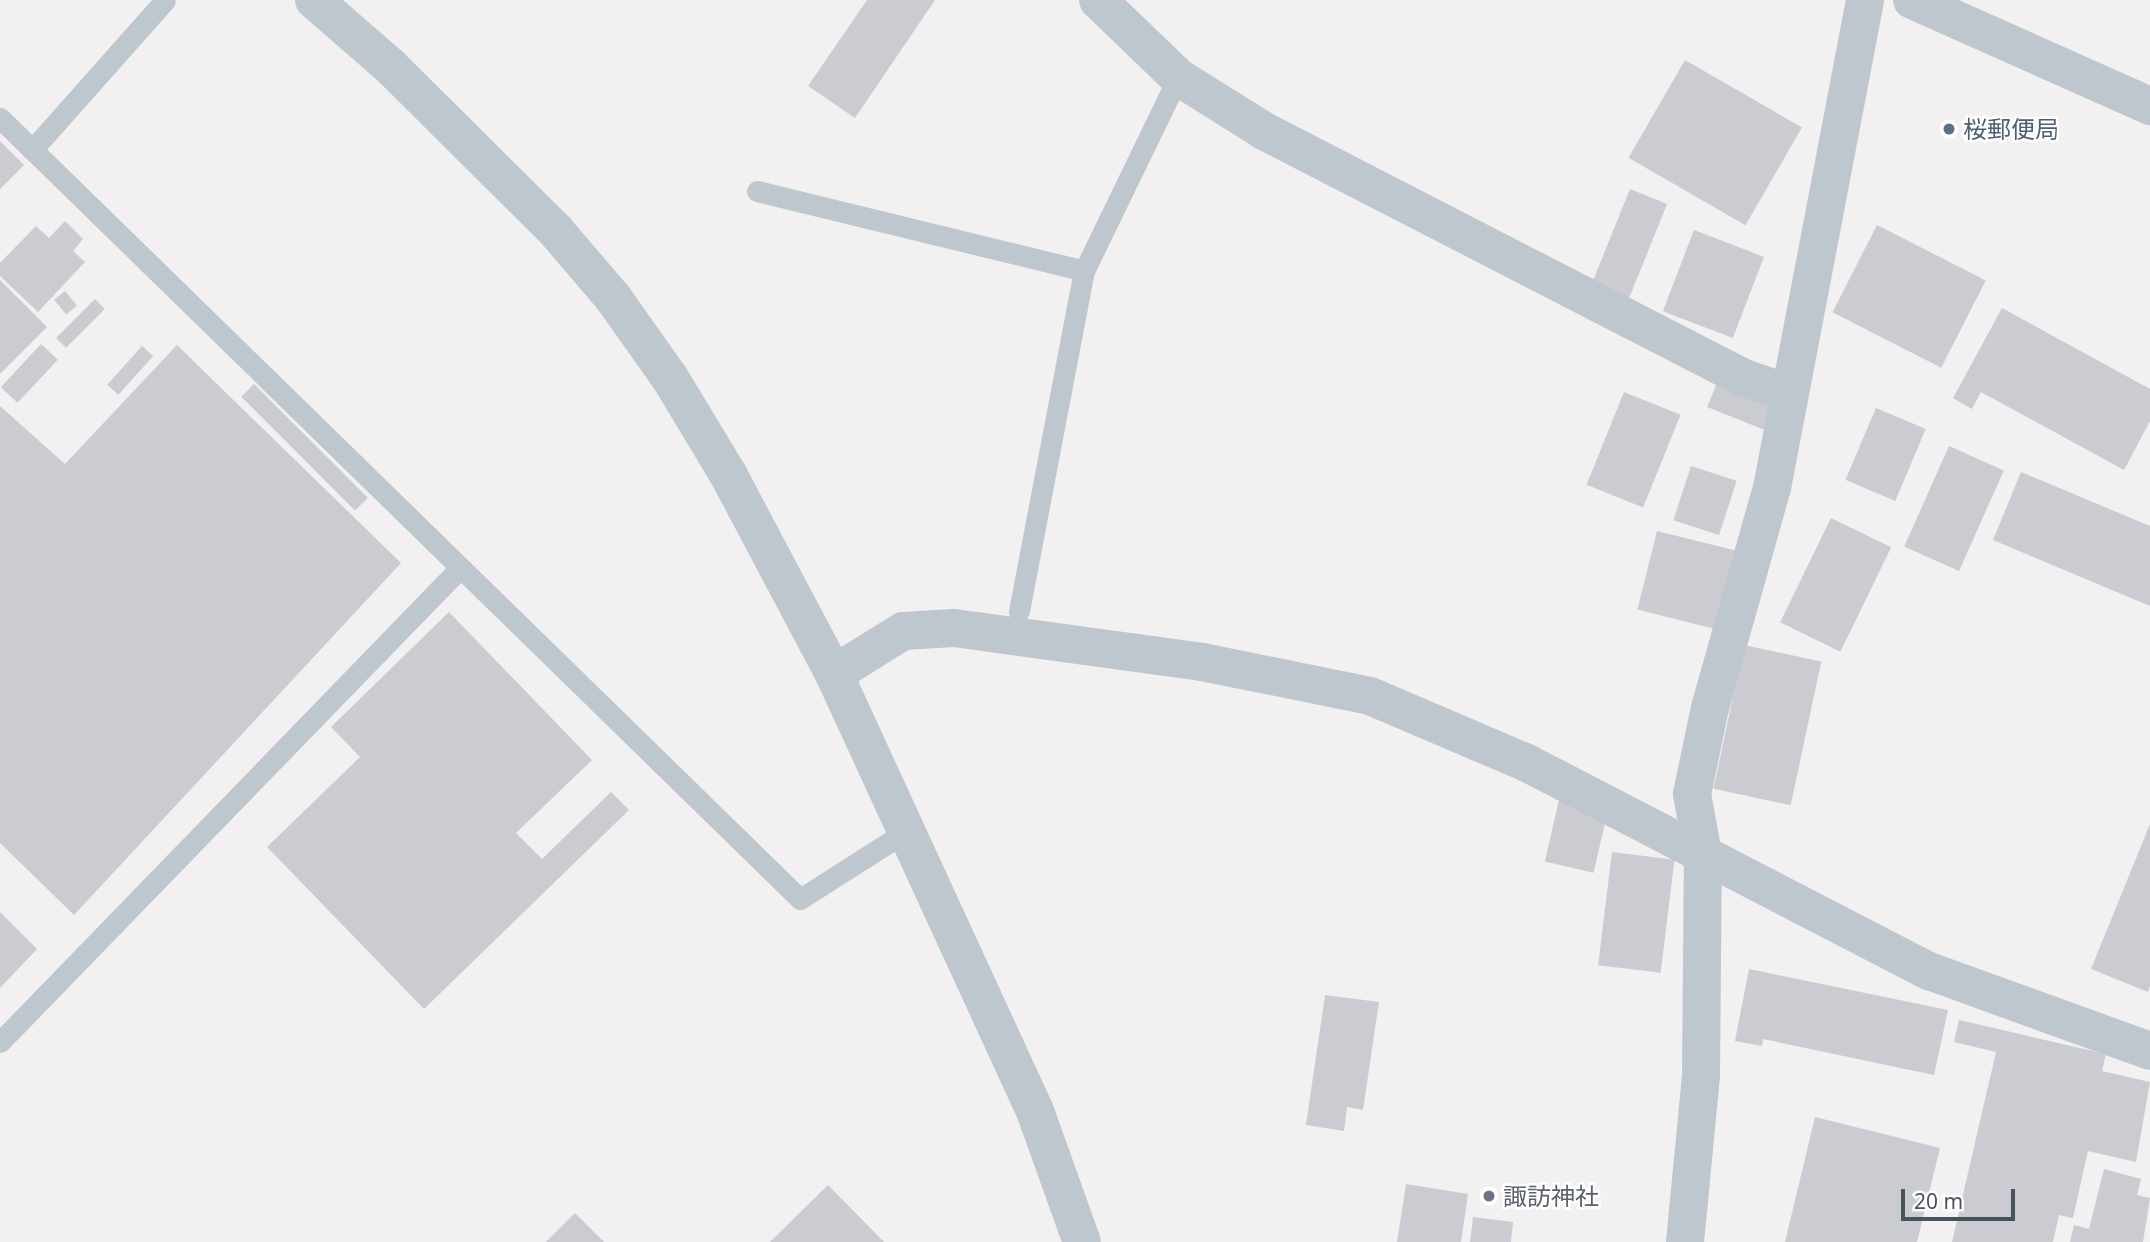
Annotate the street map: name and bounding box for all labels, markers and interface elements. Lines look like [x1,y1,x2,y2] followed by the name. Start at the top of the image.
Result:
[1963,115,2059,143] place label: 桜郵便局
[1941,121,1957,137] marker: 桜郵便局
[1905,1176,2019,1220] scale bar
[1503,1182,1599,1210] place label: 諏訪神社
[1914,1187,1963,1215] text: 20 m
[1481,1188,1497,1204] marker: 諏訪神社

